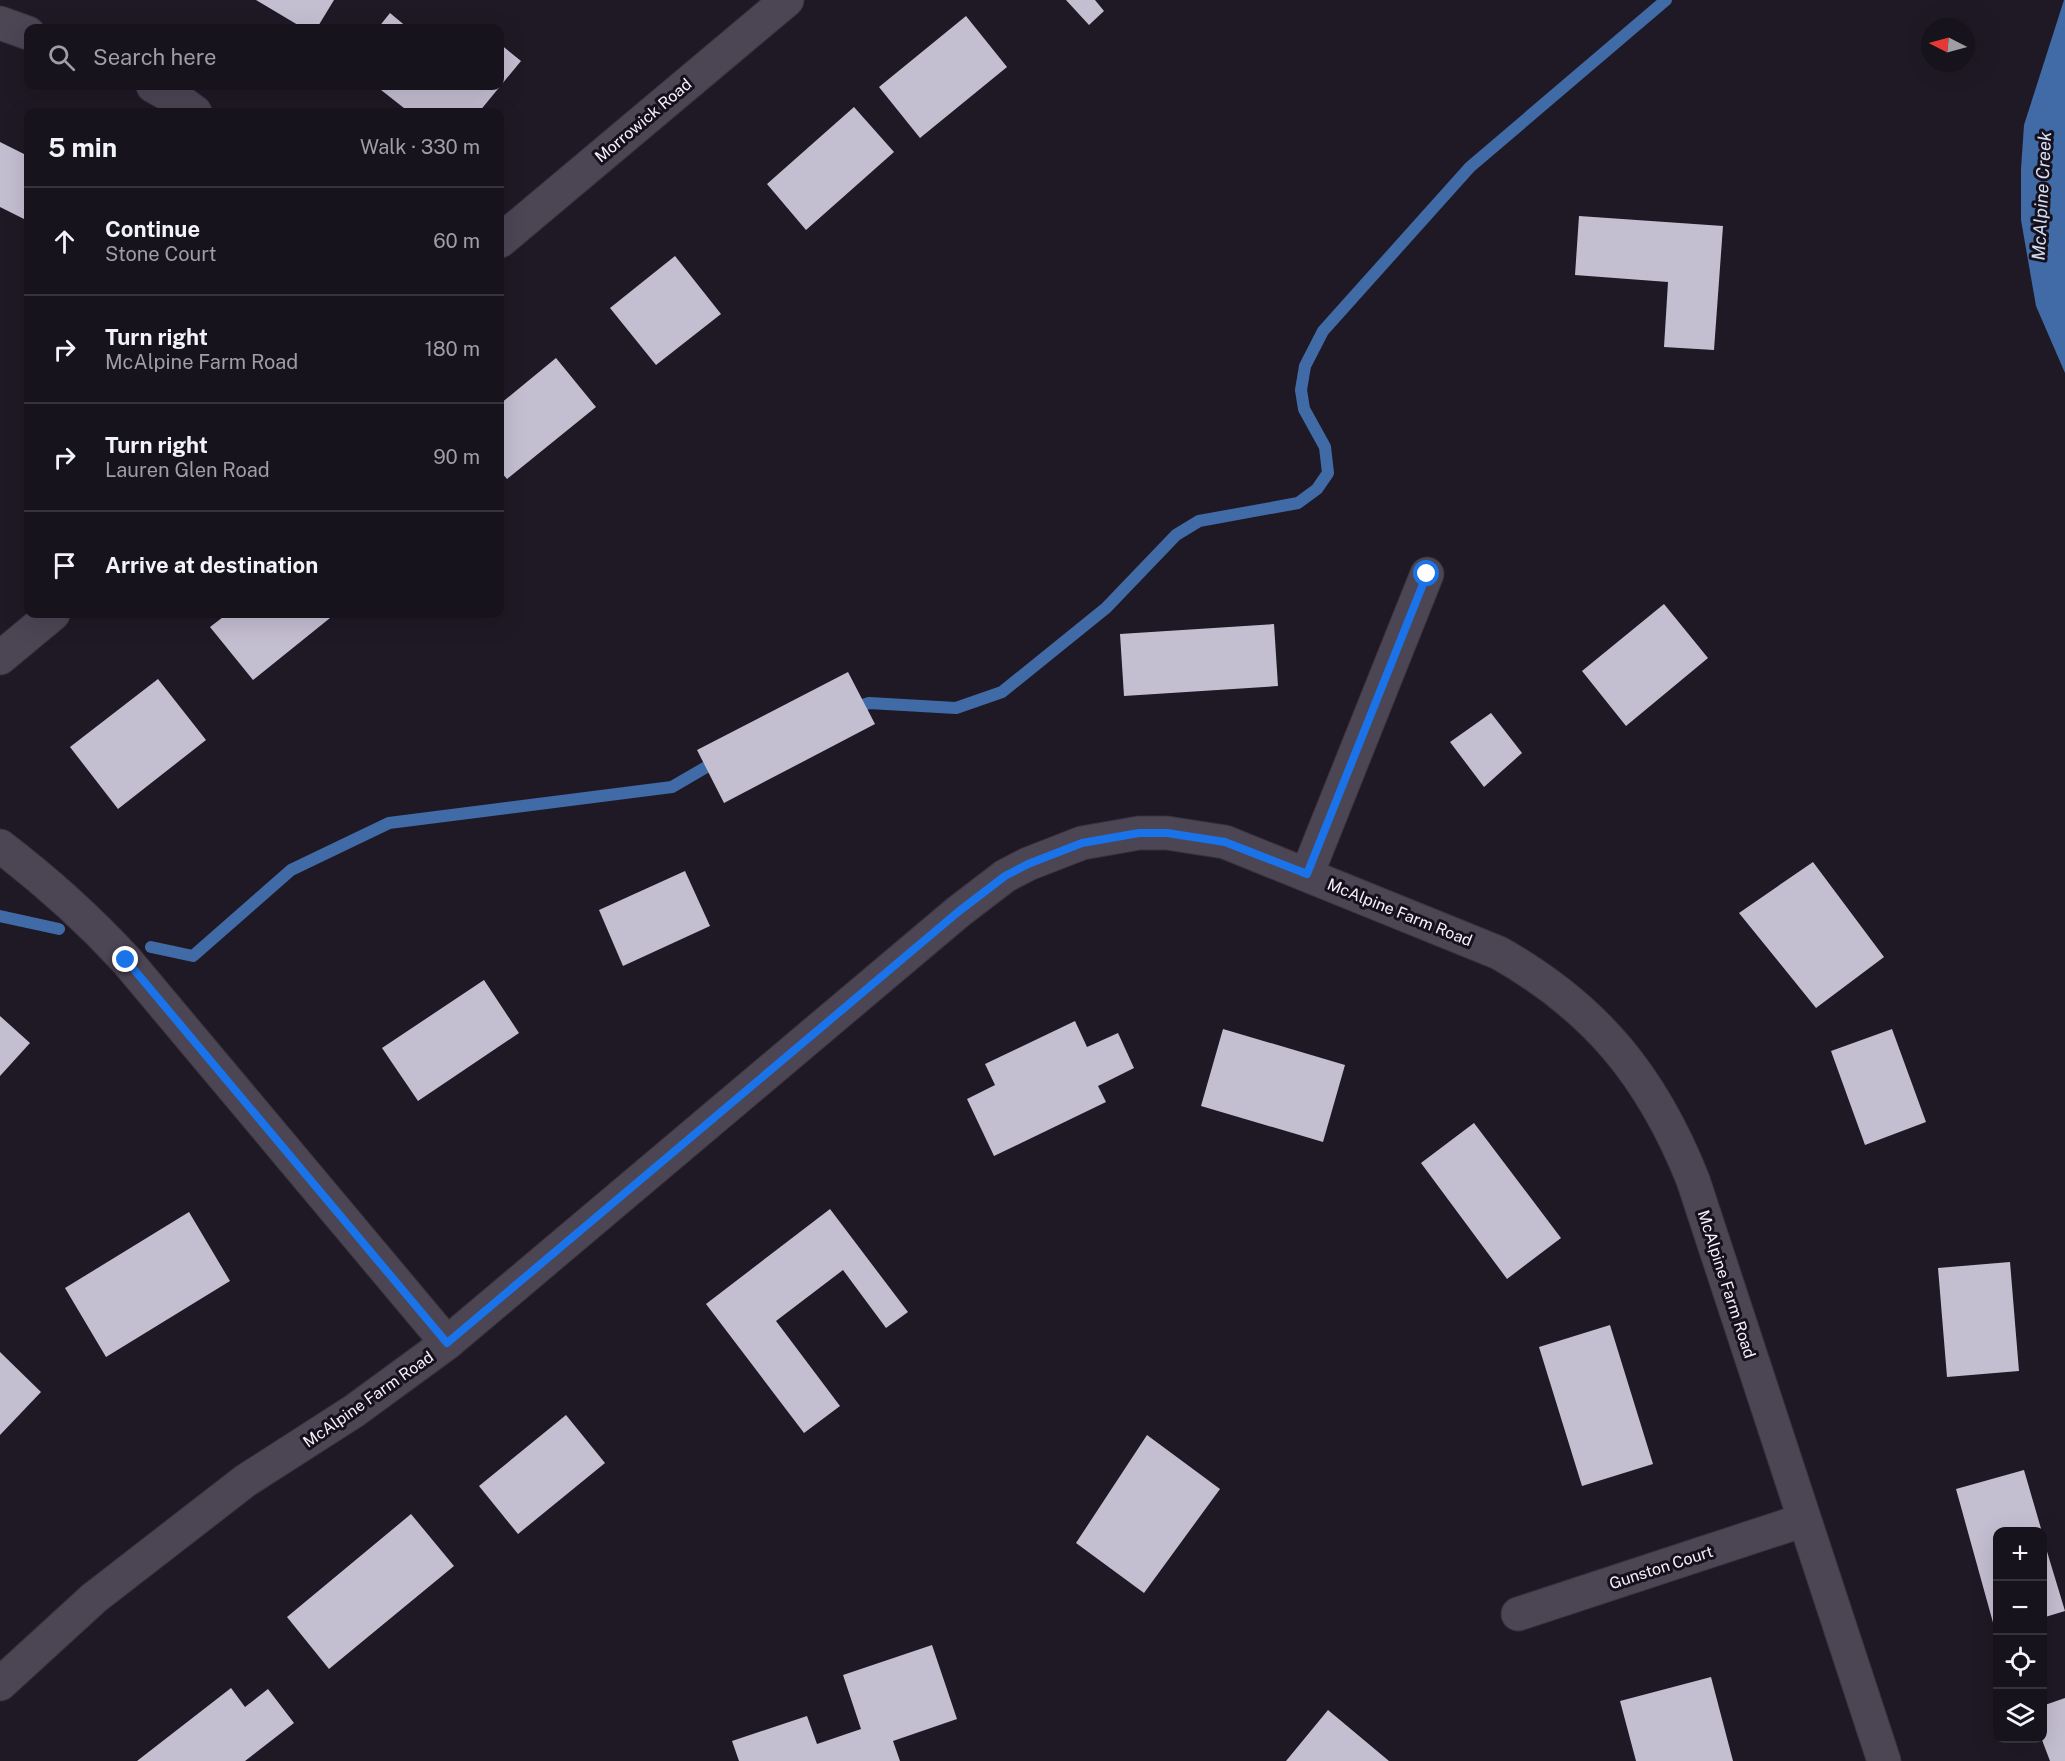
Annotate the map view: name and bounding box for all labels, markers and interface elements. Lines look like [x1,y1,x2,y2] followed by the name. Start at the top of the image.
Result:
[1921,18,1975,72] north arrow
[24,24,504,90] search box
[45,41,78,74] icon: search
[93,44,217,70] text: Search here
[591,74,695,166] street label: Morrowick Road
[2028,131,2055,261] water label: McAlpine Creek
[48,132,117,163] text: 5 min
[360,135,480,159] text: Walk · 330 m
[105,216,200,242] text: Continue
[48,225,81,258] icon: ahead
[433,229,480,253] text: 60 m
[105,242,217,266] text: Stone Court
[105,324,208,350] text: Turn right
[48,333,81,366] icon: right
[425,337,480,361] text: 180 m
[105,350,298,374] text: McAlpine Farm Road
[105,432,208,458] text: Turn right
[48,441,81,474] icon: right
[433,445,480,469] text: 90 m
[105,458,270,482] text: Lauren Glen Road
[48,549,81,582] icon: arrive
[105,552,318,578] text: Arrive at destination
[1413,560,1439,586] route start
[1325,875,1475,950] street label: McAlpine Farm Road
[112,946,138,972] route end
[1694,1208,1759,1361] street label: McAlpine Farm Road
[300,1347,437,1452] street label: McAlpine Farm Road
[1993,1527,2047,1743] map controls
[1993,1527,2047,1581] button: +
[1607,1542,1715,1593] street label: Gunston Court
[1993,1581,2047,1635] button: −
[1993,1635,2047,1689] button: locate
[1993,1689,2047,1743] button: layers

